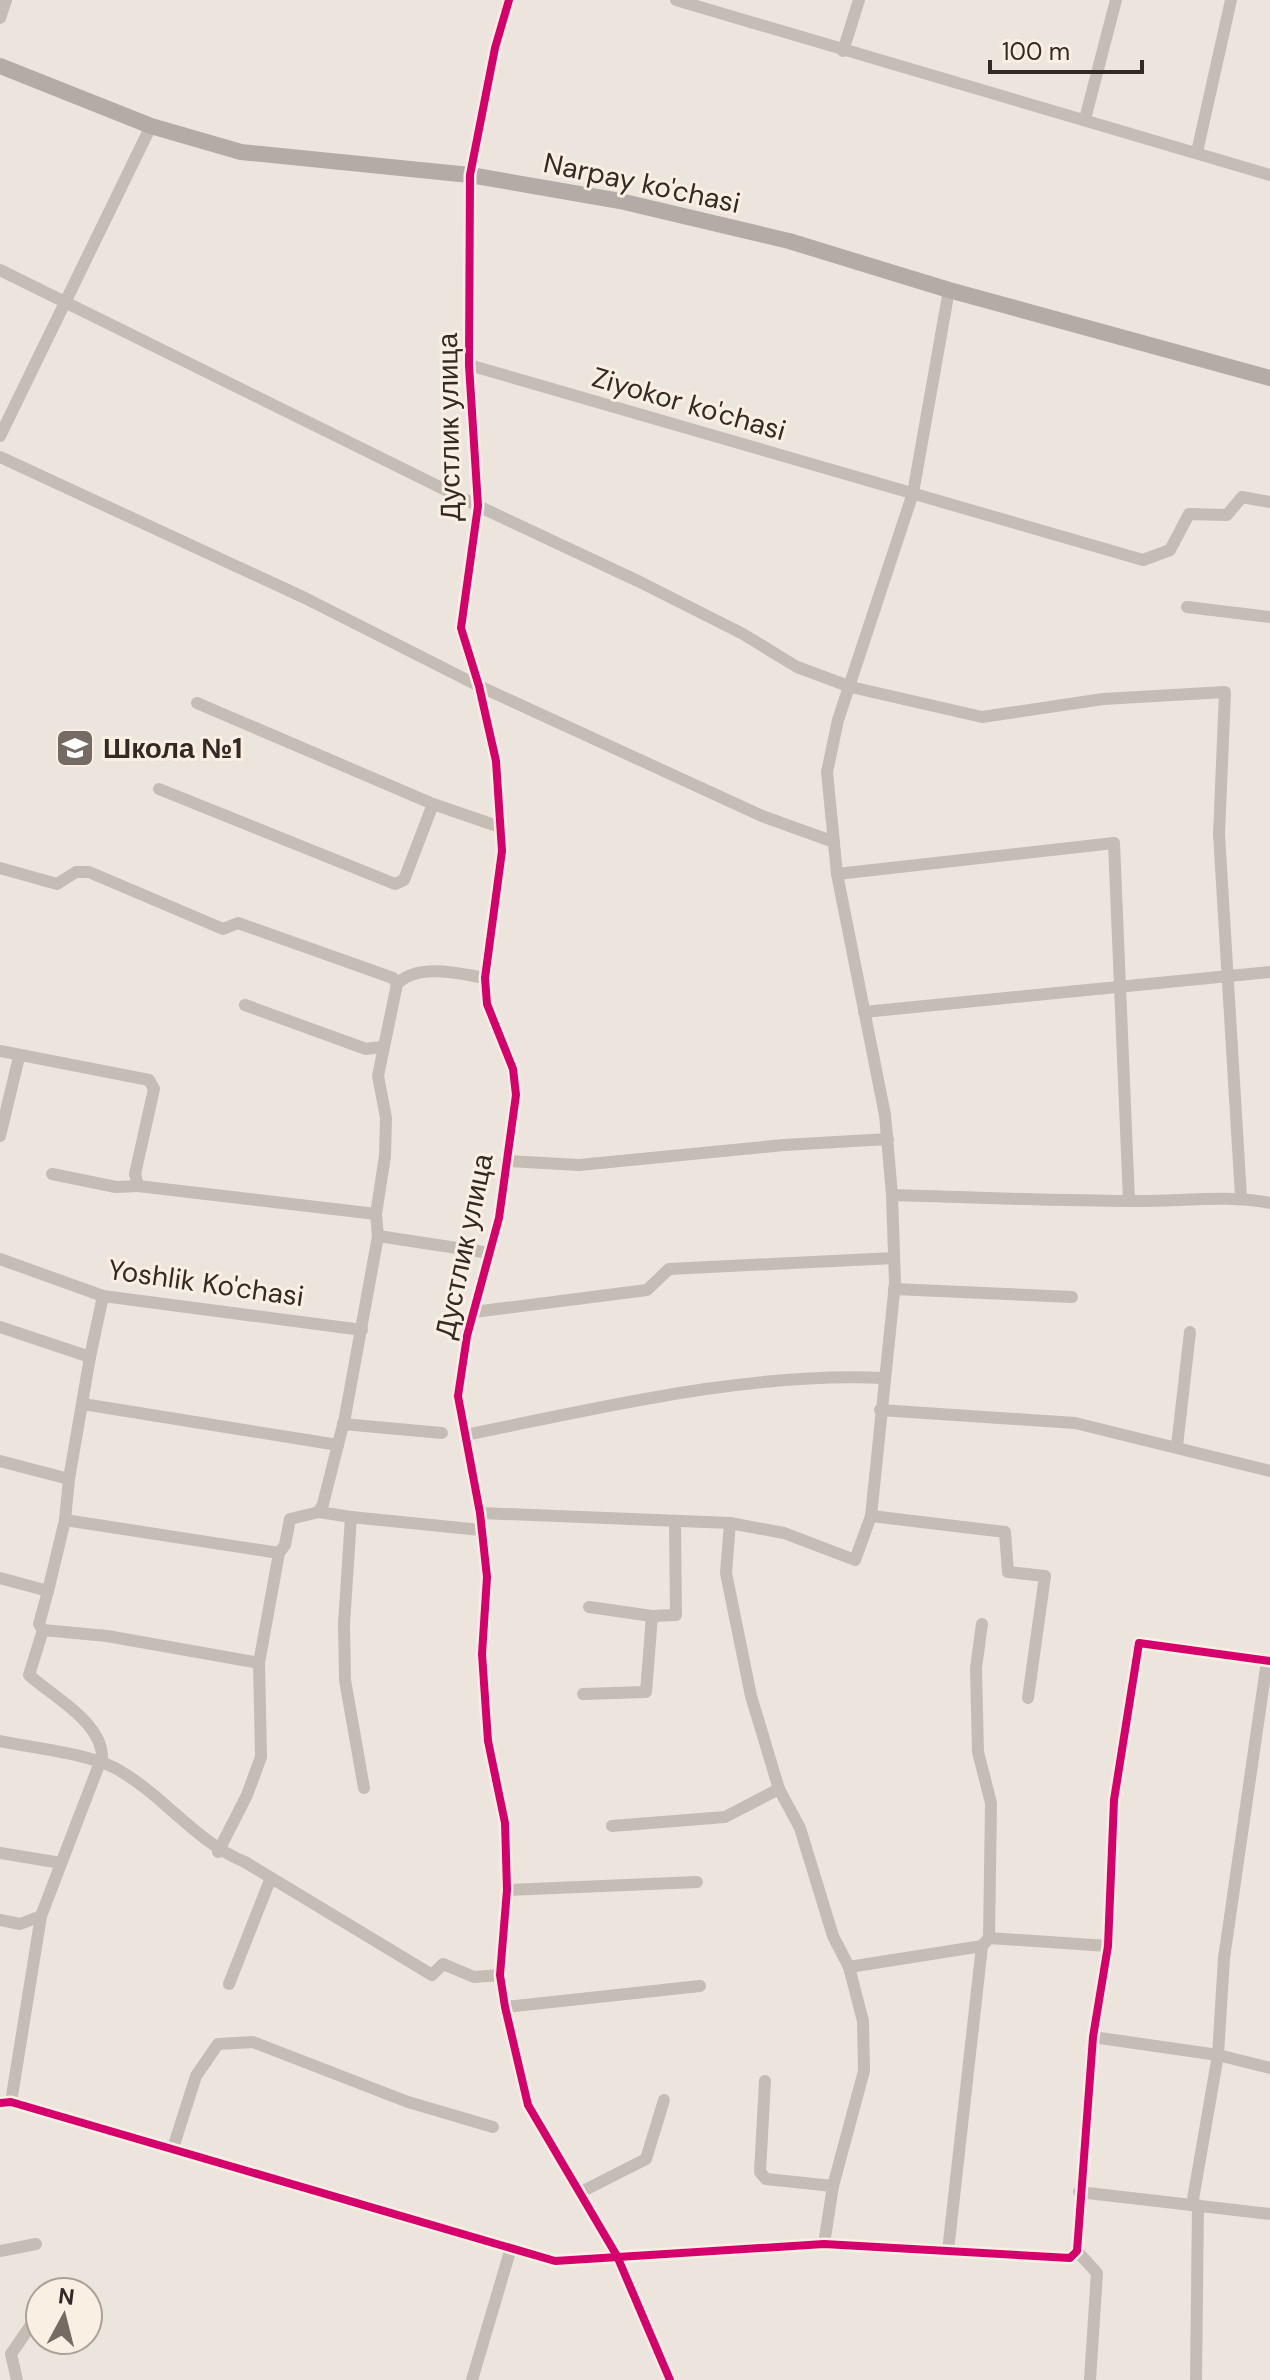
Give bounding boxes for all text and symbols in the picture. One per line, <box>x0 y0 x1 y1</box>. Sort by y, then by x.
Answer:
scale bar <box>990 24 1142 74</box>
text: 100 m <box>1002 36 1070 67</box>
street label: Narpay ko'chasi <box>540 144 744 222</box>
street label: Дустлик улица <box>429 332 469 521</box>
street label: Ziyokor ko'chasi <box>588 359 790 449</box>
school or university icon: Школа №1 <box>54 727 96 769</box>
place label: Школа №1 <box>103 730 243 767</box>
street label: Дустлик улица <box>426 1150 502 1342</box>
street label: Yoshlik Ko'chasi <box>106 1251 306 1315</box>
north arrow <box>24 2276 104 2356</box>
text: N <box>57 2281 76 2312</box>

